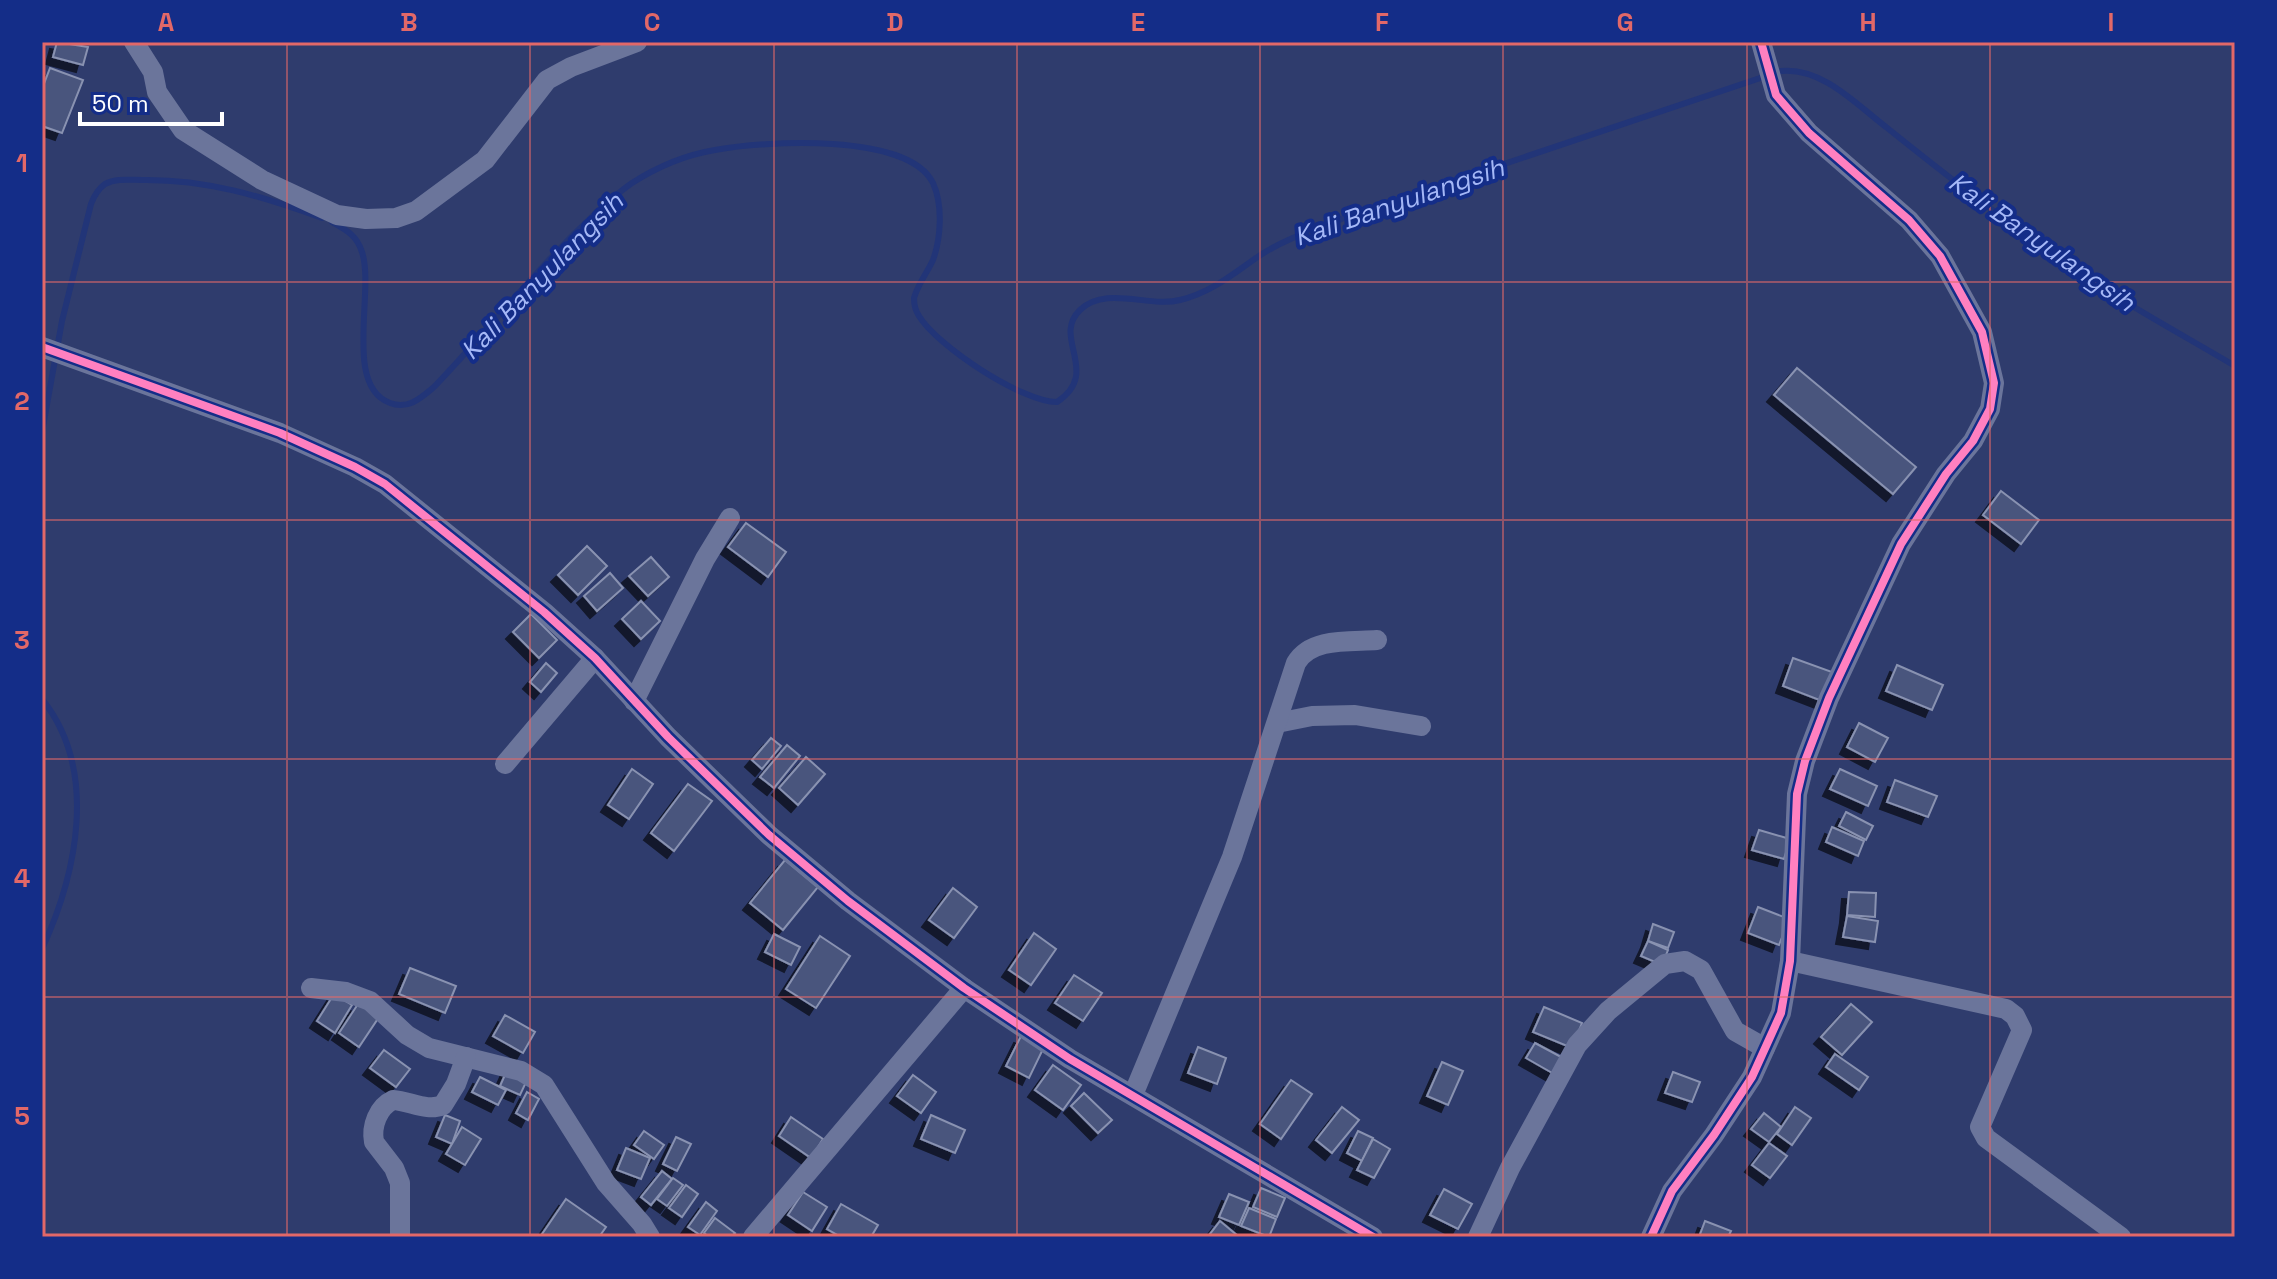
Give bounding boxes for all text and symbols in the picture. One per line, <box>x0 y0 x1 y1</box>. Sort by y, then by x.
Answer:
text: A <box>158 5 175 39</box>
text: B <box>400 5 418 39</box>
text: C <box>644 5 660 39</box>
text: D <box>886 5 904 39</box>
text: E <box>1131 5 1145 39</box>
text: F <box>1375 5 1389 39</box>
text: G <box>1616 5 1634 39</box>
text: H <box>1859 5 1877 39</box>
text: I <box>2108 5 2114 39</box>
scale bar <box>80 76 222 126</box>
text: 50 m <box>92 88 149 119</box>
text: 1 <box>16 146 28 180</box>
water label: Kali Banyulangsih <box>1290 150 1509 254</box>
water label: Kali Banyulangsih <box>1942 165 2143 320</box>
water label: Kali Banyulangsih <box>453 184 631 367</box>
text: 2 <box>14 384 30 418</box>
text: 3 <box>14 623 30 657</box>
text: 4 <box>14 861 30 895</box>
text: 5 <box>14 1099 30 1133</box>

